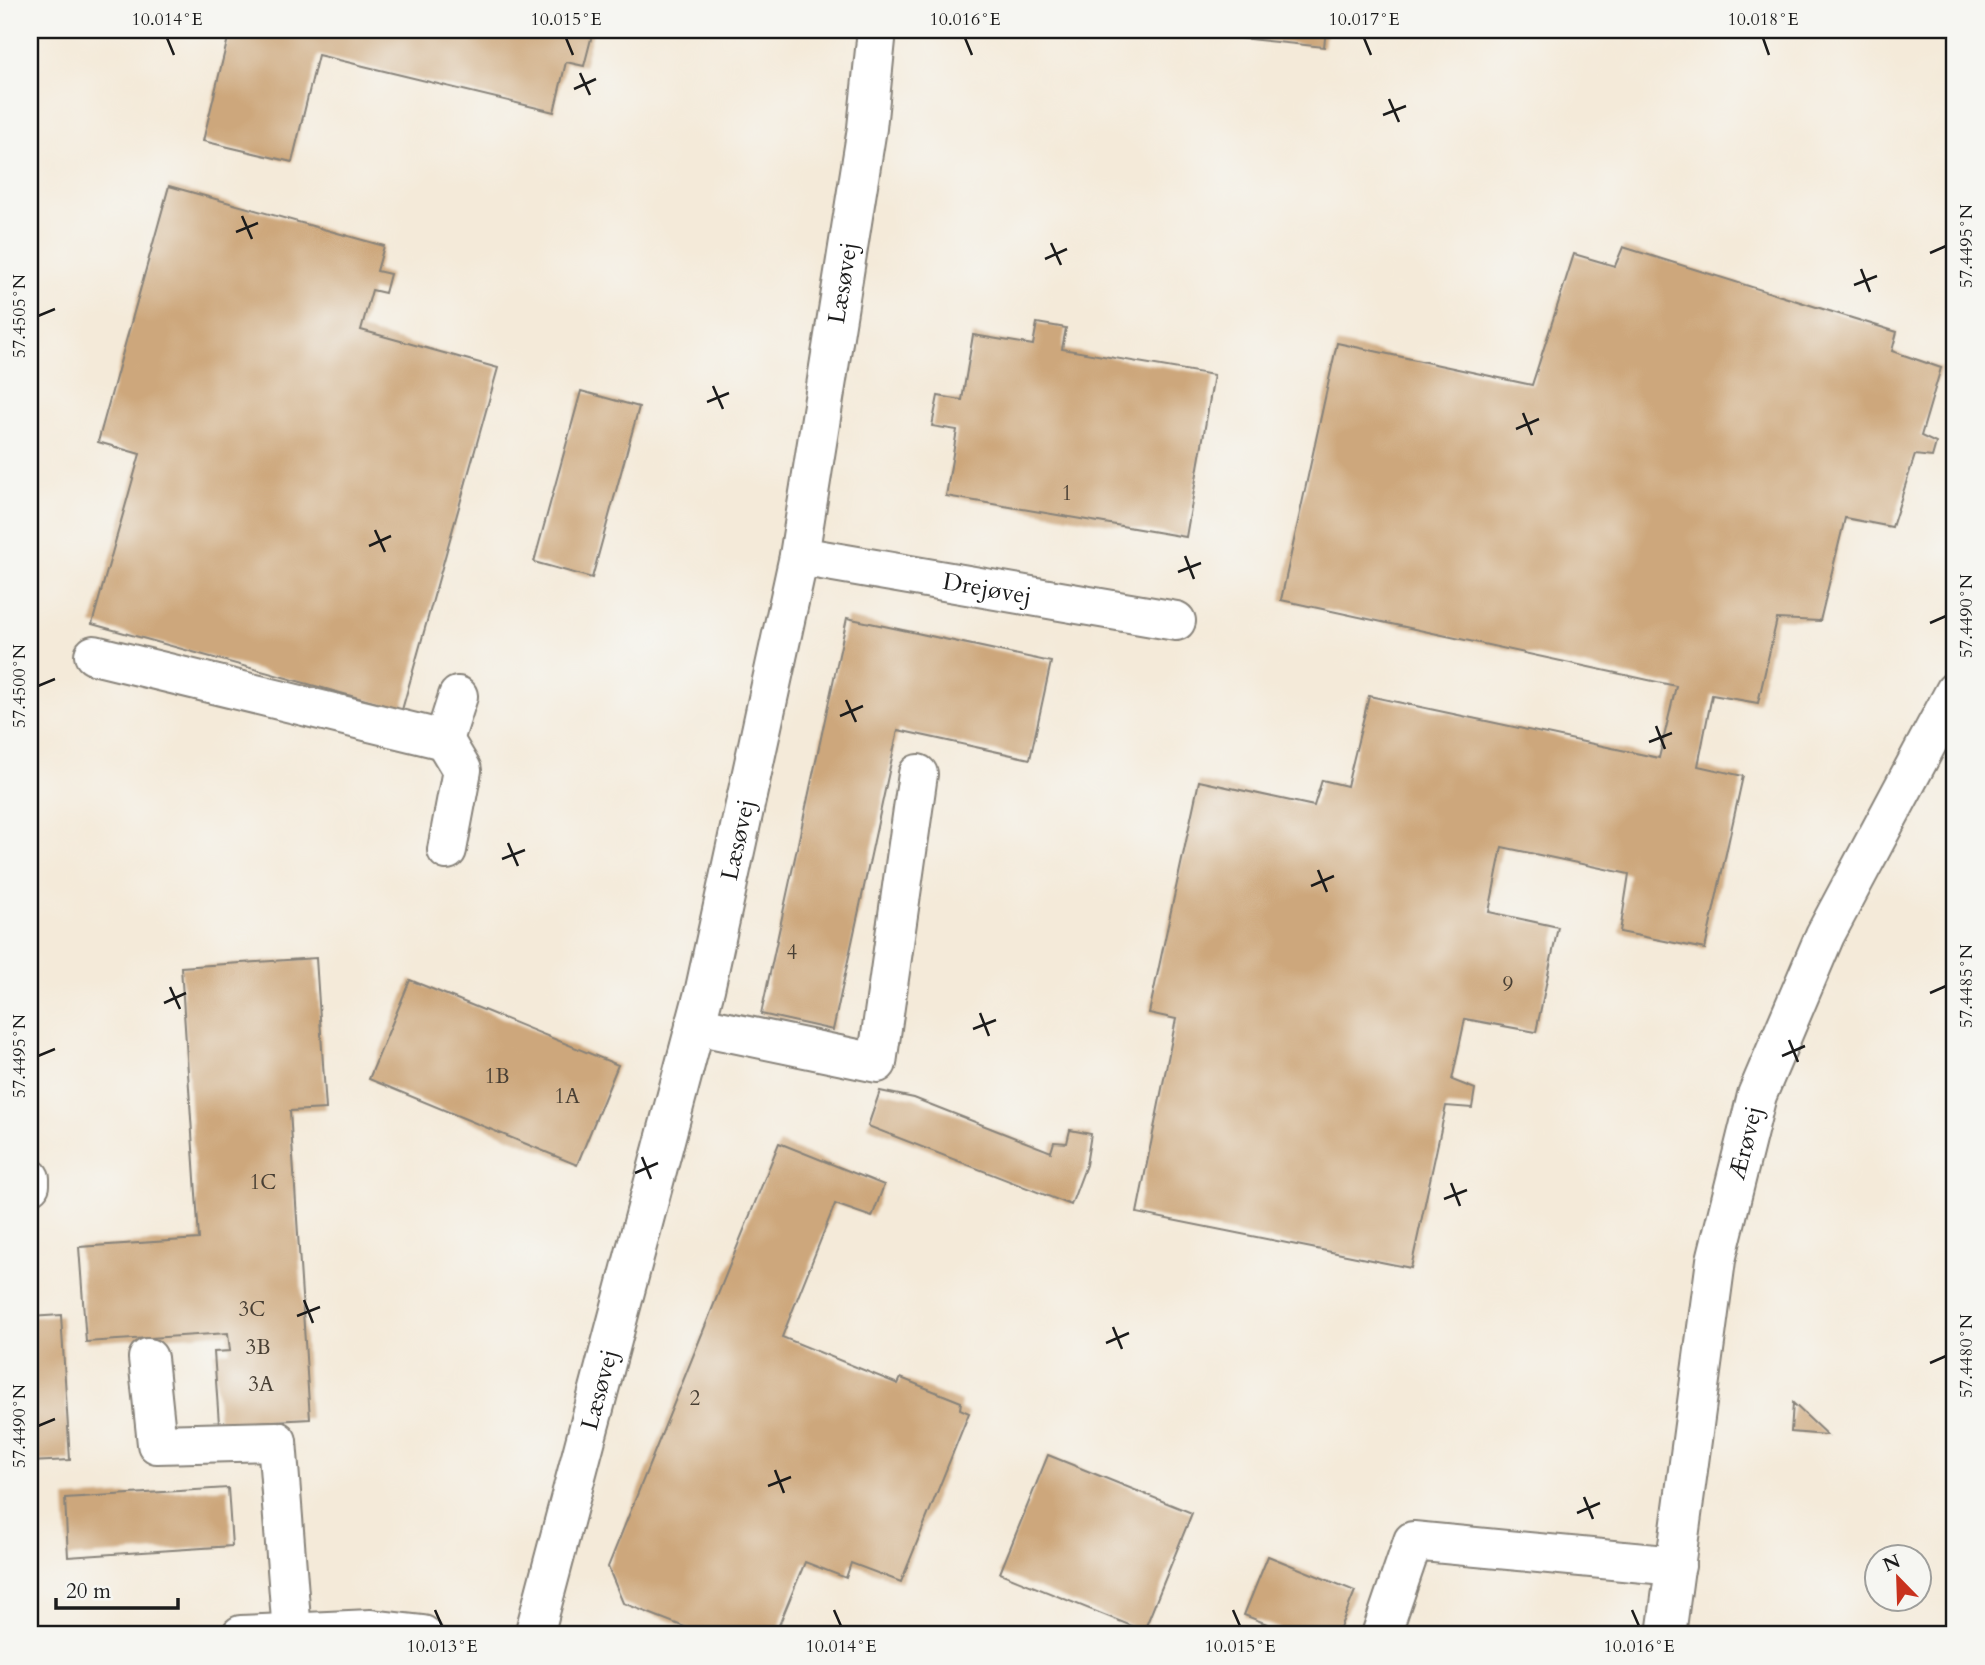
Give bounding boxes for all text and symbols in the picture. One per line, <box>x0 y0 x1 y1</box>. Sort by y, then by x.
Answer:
text: 10.014°E <box>132 7 203 32</box>
text: 10.015°E <box>531 7 602 32</box>
text: 10.016°E <box>930 7 1001 32</box>
text: 10.017°E <box>1329 7 1400 32</box>
text: 10.018°E <box>1728 7 1799 32</box>
text: 57.4495°N <box>1954 203 1979 288</box>
street label: Læsøvej <box>820 240 865 326</box>
text: 57.4505°N <box>7 273 32 358</box>
house number: 1 <box>1062 479 1072 508</box>
street label: Drejøvej <box>940 565 1034 612</box>
text: 57.4490°N <box>1954 573 1979 658</box>
text: 57.4500°N <box>7 643 32 728</box>
street label: Læsøvej <box>713 796 762 883</box>
house number: 4 <box>787 938 798 967</box>
text: 57.4485°N <box>1954 943 1979 1028</box>
house number: 9 <box>1503 970 1514 999</box>
text: 57.4495°N <box>7 1013 32 1098</box>
house number: 1B <box>484 1062 510 1091</box>
house number: 1A <box>554 1082 580 1111</box>
street label: Ærøvej <box>1720 1103 1770 1183</box>
house number: 1C <box>250 1168 276 1197</box>
house number: 3C <box>239 1295 265 1324</box>
text: 57.4480°N <box>1954 1313 1979 1398</box>
house number: 3B <box>245 1333 271 1362</box>
street label: Læsøvej <box>573 1346 625 1433</box>
house number: 3A <box>248 1370 274 1399</box>
text: 57.4490°N <box>7 1383 32 1468</box>
house number: 2 <box>690 1384 701 1413</box>
north arrow <box>1862 1542 1932 1612</box>
text: N <box>1879 1548 1905 1578</box>
scale bar <box>56 1567 178 1611</box>
text: 20 m <box>66 1577 111 1606</box>
text: 10.013°E <box>407 1634 478 1659</box>
text: 10.014°E <box>806 1634 877 1659</box>
text: 10.015°E <box>1205 1634 1276 1659</box>
text: 10.016°E <box>1604 1634 1675 1659</box>

